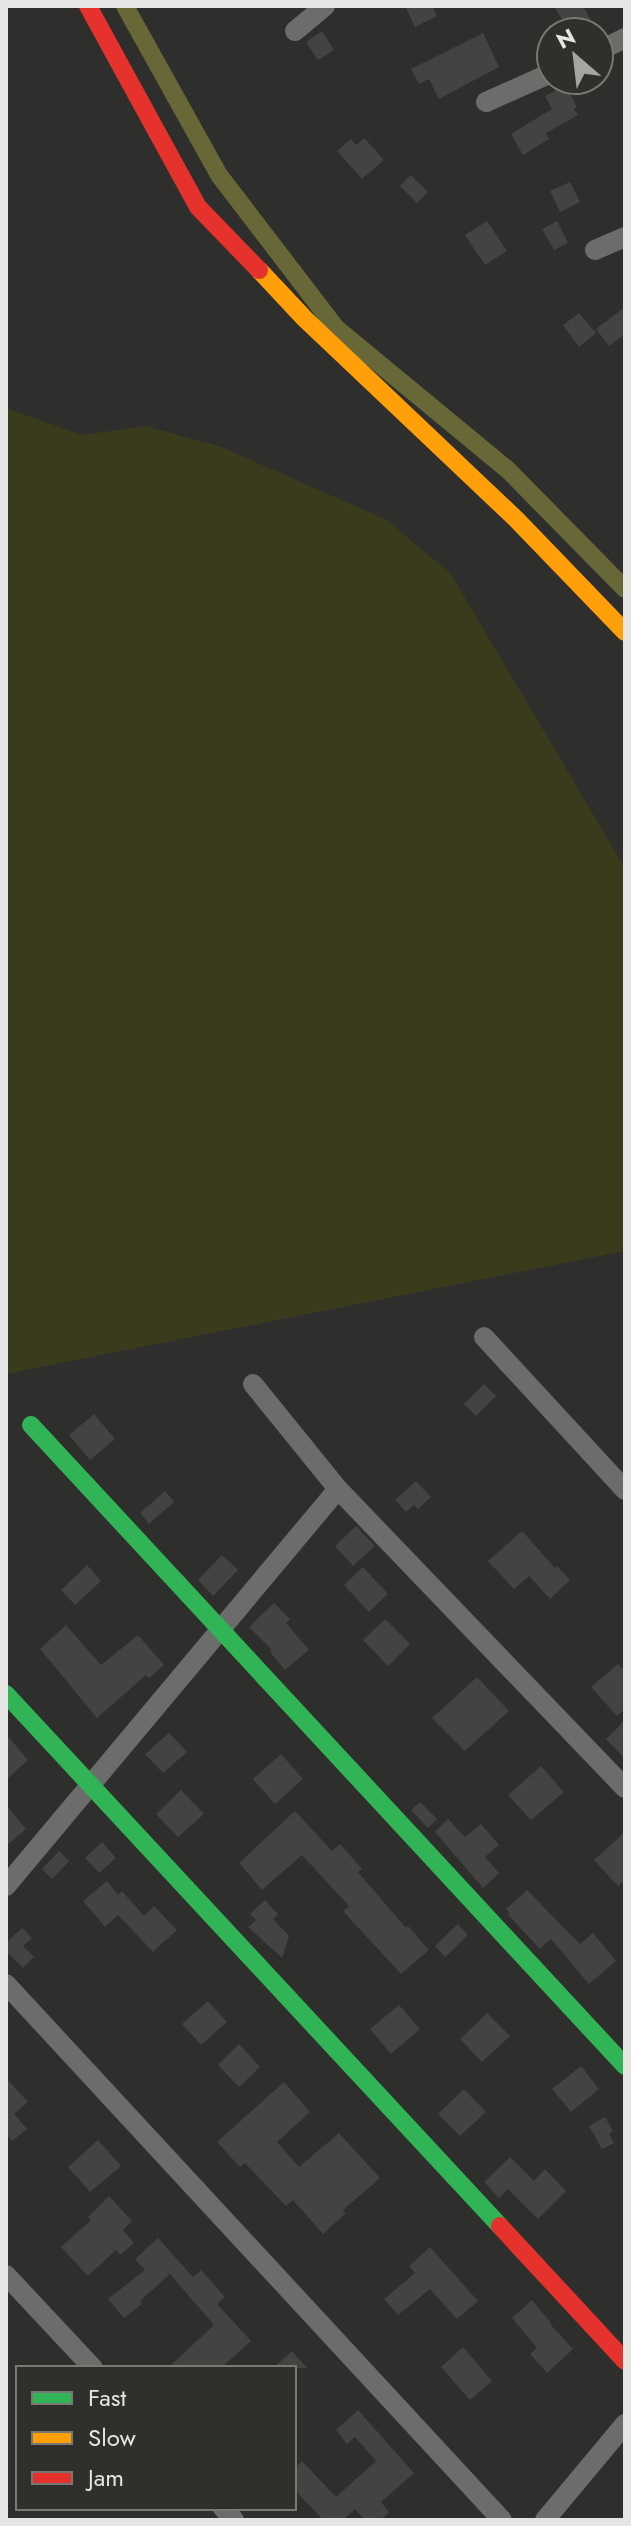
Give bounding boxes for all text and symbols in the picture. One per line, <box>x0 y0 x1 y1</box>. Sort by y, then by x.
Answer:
north arrow <box>535 16 615 96</box>
text: N <box>550 20 581 57</box>
legend <box>16 2366 296 2510</box>
text: Fast <box>88 2380 126 2415</box>
text: Slow <box>88 2420 136 2455</box>
text: Jam <box>85 2460 124 2495</box>

